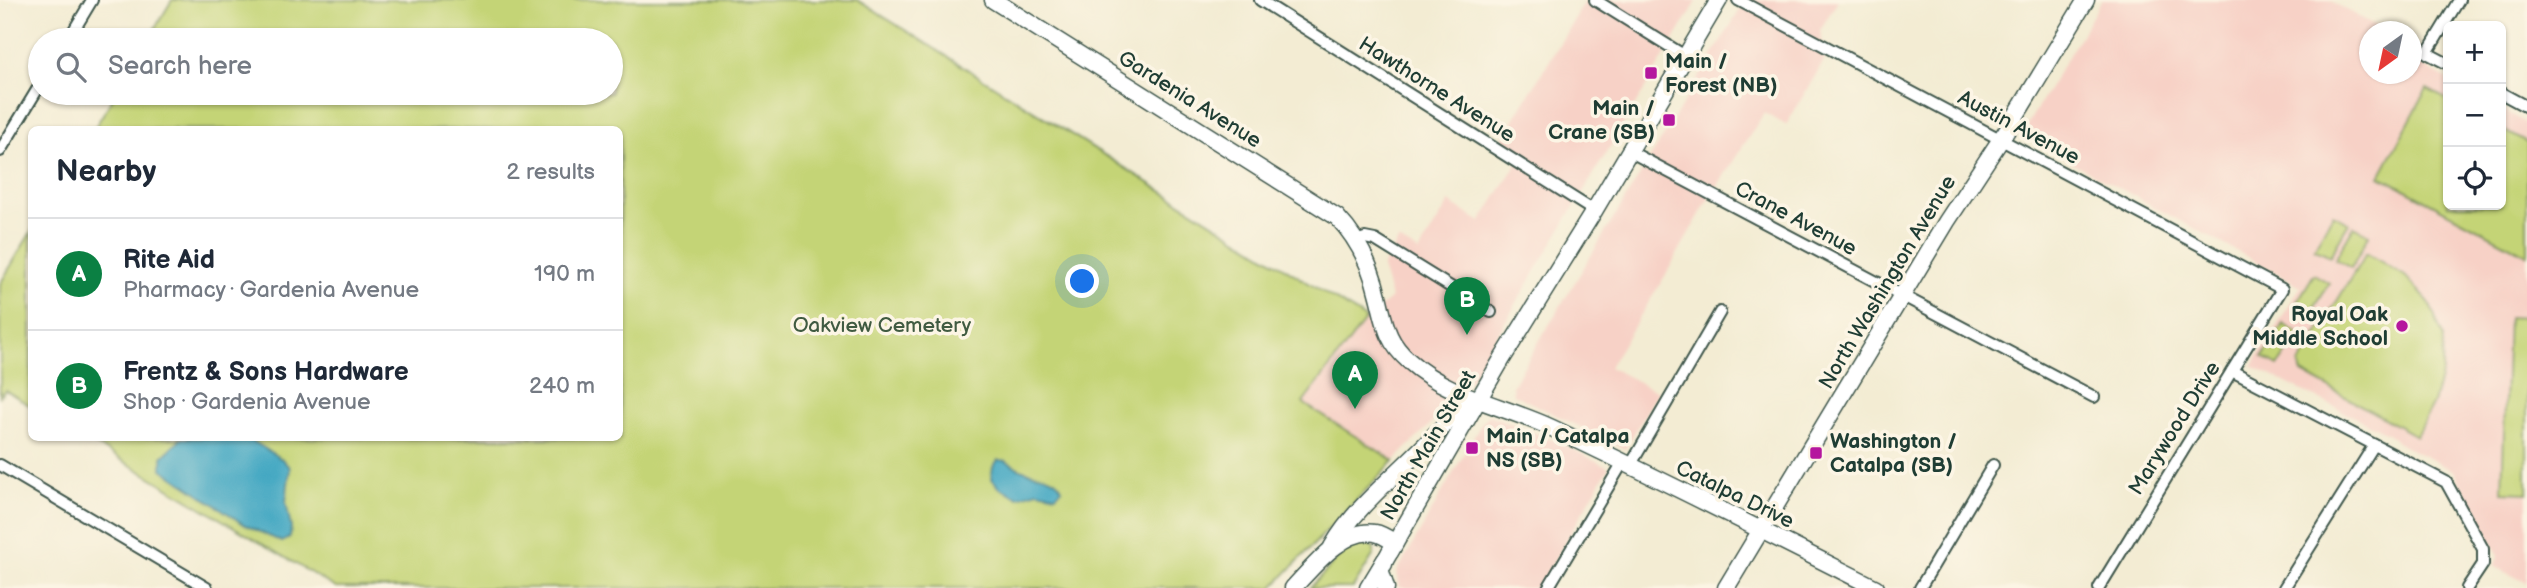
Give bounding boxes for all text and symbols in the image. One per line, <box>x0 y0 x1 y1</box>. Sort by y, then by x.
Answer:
north arrow <box>2359 21 2422 84</box>
map controls <box>2443 21 2506 210</box>
button: + <box>2443 21 2506 84</box>
search box <box>28 28 623 105</box>
street label: Hawthorne Avenue <box>1354 31 1519 148</box>
street label: Gardenia Avenue <box>1114 45 1266 153</box>
icon: search <box>52 48 90 86</box>
place label: Main / Forest (NB) <box>1665 49 1777 98</box>
text: Search here <box>108 51 252 82</box>
marker: Main / Forest (NB) <box>1643 65 1659 81</box>
button: − <box>2443 84 2506 147</box>
street label: Austin Avenue <box>1954 85 2084 170</box>
place label: Main / Crane (SB) <box>1548 96 1655 145</box>
marker: Main / Crane (SB) <box>1661 112 1677 128</box>
button: locate <box>2443 147 2506 210</box>
text: Nearby <box>56 154 156 190</box>
text: 2 results <box>506 158 595 186</box>
street label: North Washington Avenue <box>1814 171 1961 394</box>
street label: Crane Avenue <box>1731 176 1861 261</box>
text: Rite Aid <box>123 245 215 276</box>
text: A <box>72 260 86 288</box>
text: 190 m <box>534 260 595 288</box>
your location <box>1065 264 1099 298</box>
text: Pharmacy · Gardenia Avenue <box>123 276 419 304</box>
pin: B <box>1444 277 1490 335</box>
place label: Royal Oak Middle School <box>2252 302 2388 351</box>
park label: Oakview Cemetery <box>793 313 972 338</box>
marker: Royal Oak Middle School <box>2394 318 2410 334</box>
pin: A <box>1332 351 1378 409</box>
text: Frentz & Sons Hardware <box>123 357 409 388</box>
street label: Marywood Drive <box>2123 357 2226 500</box>
street label: North Main Street <box>1375 365 1482 525</box>
text: B <box>71 372 87 400</box>
text: 240 m <box>529 372 595 400</box>
text: Shop · Gardenia Avenue <box>123 388 371 416</box>
place label: Main / Catalpa NS (SB) <box>1486 424 1630 473</box>
place label: Washington / Catalpa (SB) <box>1830 429 1957 478</box>
marker: Main / Catalpa NS (SB) <box>1464 440 1480 456</box>
marker: Washington / Catalpa (SB) <box>1808 445 1824 461</box>
street label: Catalpa Drive <box>1672 455 1798 534</box>

